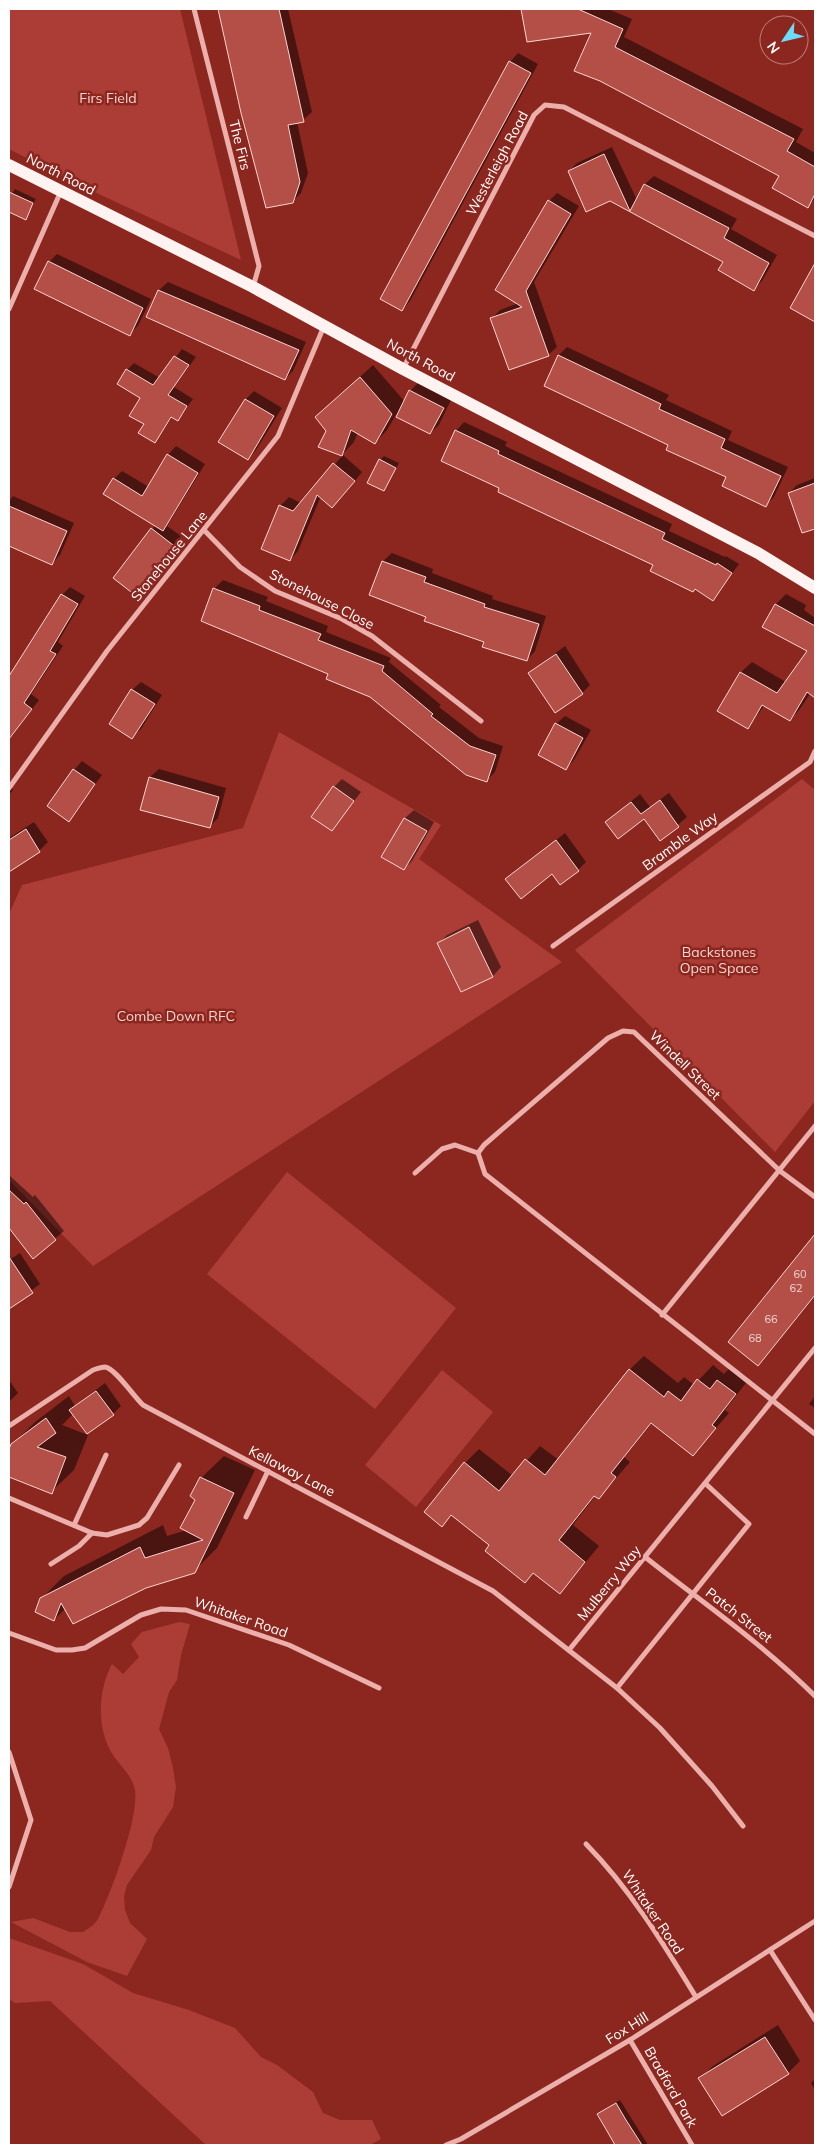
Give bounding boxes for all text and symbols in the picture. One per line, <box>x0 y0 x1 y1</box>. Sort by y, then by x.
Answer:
north arrow <box>759 15 809 65</box>
text: N <box>763 38 784 57</box>
park label: Firs Field <box>79 89 137 107</box>
street label: Westerleigh Road <box>462 108 532 218</box>
street label: The Firs <box>225 118 255 172</box>
street label: North Road <box>24 149 98 199</box>
street label: North Road <box>384 334 458 386</box>
street label: Stonehouse Lane <box>127 507 211 605</box>
street label: Stonehouse Close <box>267 565 377 633</box>
street label: Bramble Way <box>639 807 722 874</box>
park label: Backstones Open Space <box>680 943 758 977</box>
park label: Combe Down RFC <box>117 1007 235 1025</box>
street label: Windell Street <box>646 1027 724 1104</box>
house number: 60 <box>793 1267 807 1281</box>
house number: 62 <box>789 1281 803 1295</box>
house number: 66 <box>764 1312 778 1326</box>
house number: 68 <box>748 1331 762 1345</box>
street label: Kellaway Lane <box>246 1442 338 1500</box>
street label: Mulberry Way <box>573 1541 645 1624</box>
street label: Patch Street <box>702 1583 776 1647</box>
street label: Whitaker Road <box>192 1593 290 1641</box>
street label: Whitaker Road <box>618 1866 688 1958</box>
street label: Fox Hill <box>602 2008 652 2048</box>
street label: Bradford Park <box>641 2043 702 2131</box>

